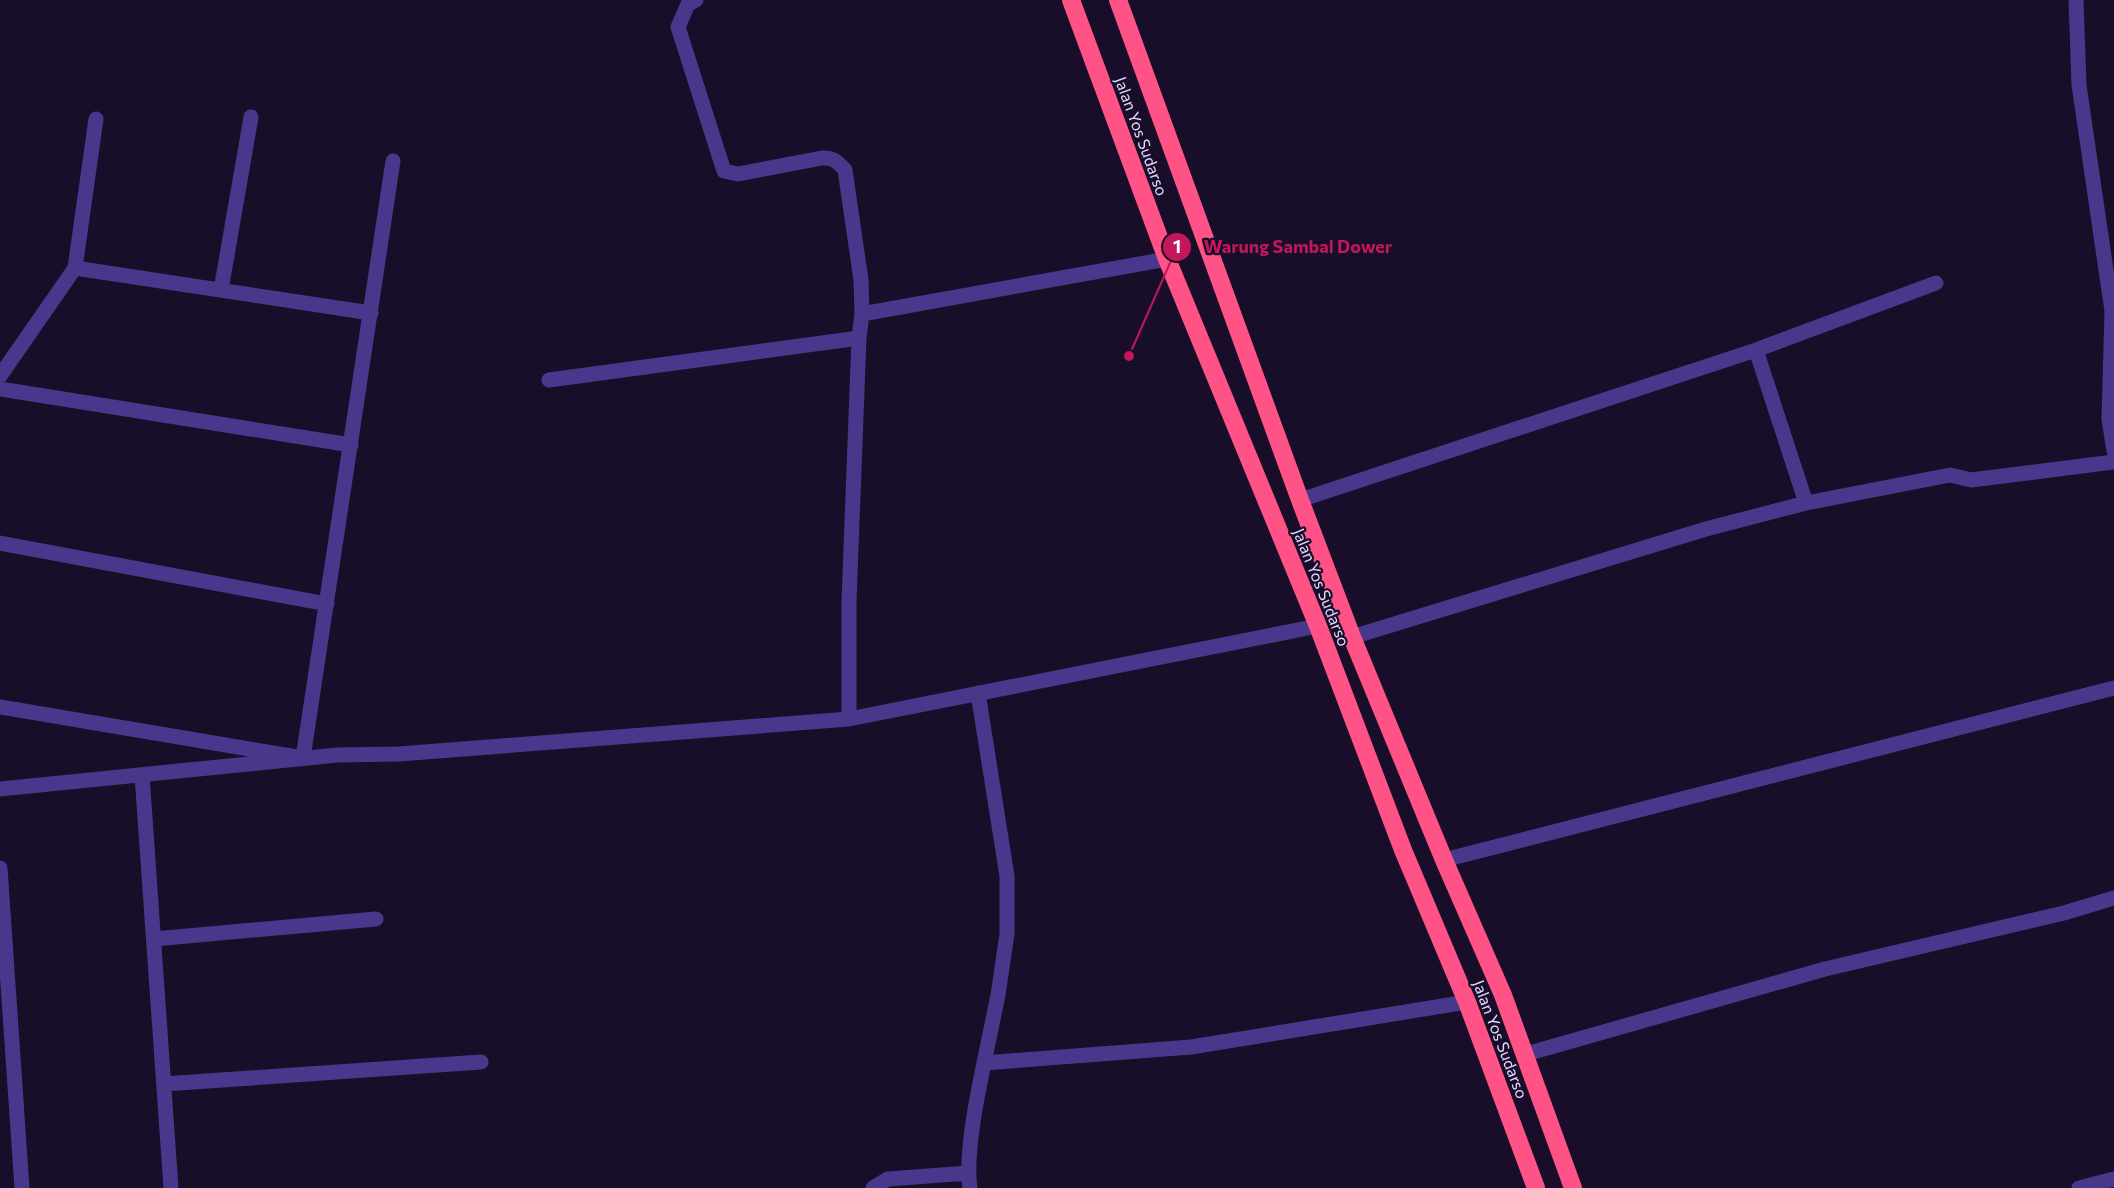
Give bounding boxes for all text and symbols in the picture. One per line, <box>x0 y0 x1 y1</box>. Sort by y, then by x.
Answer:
street label: Jalan Yos Sudarso <box>1112 74 1172 198</box>
callout: Warung Sambal Dower <box>1162 229 1404 265</box>
text: 1 <box>1173 235 1181 257</box>
text: Warung Sambal Dower <box>1204 235 1393 257</box>
street label: Jalan Yos Sudarso <box>1290 525 1354 649</box>
street label: Jalan Yos Sudarso <box>1470 977 1532 1101</box>

